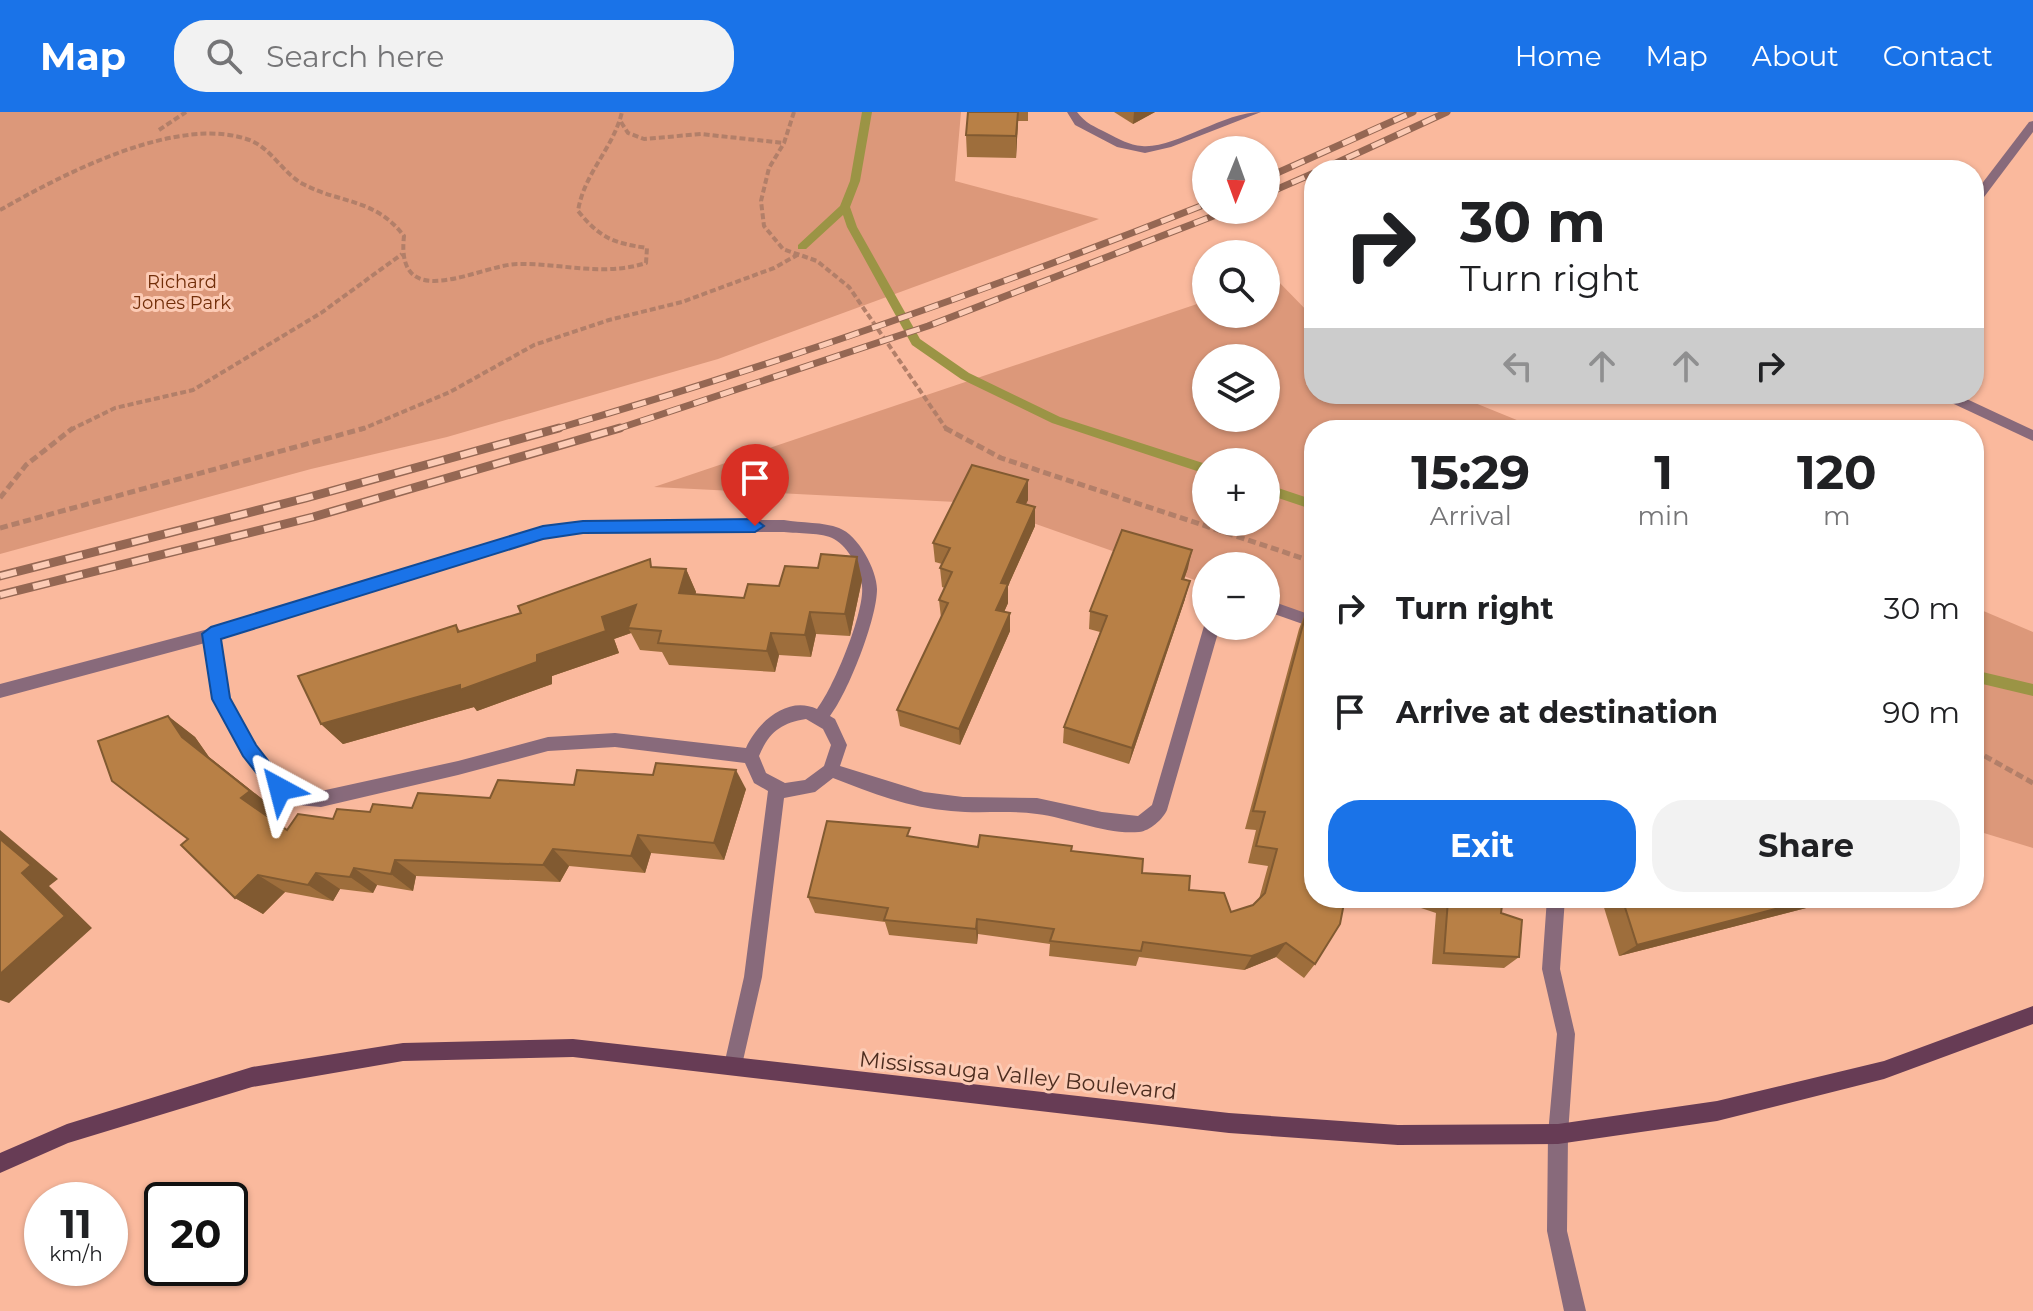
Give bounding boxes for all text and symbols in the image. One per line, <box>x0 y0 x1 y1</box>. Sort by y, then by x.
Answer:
search box <box>174 20 734 92</box>
text: Map <box>40 33 126 80</box>
icon: search <box>202 34 246 78</box>
text: Search here <box>266 38 444 75</box>
text: Home <box>1515 39 1602 73</box>
text: Map <box>1646 39 1708 73</box>
text: About <box>1752 39 1839 73</box>
text: Contact <box>1883 39 1993 73</box>
north arrow <box>1192 136 1280 224</box>
map controls <box>1192 136 1280 640</box>
text: 30 m <box>1460 188 1606 256</box>
icon: right <box>1328 192 1432 296</box>
button: search <box>1192 240 1280 328</box>
text: Turn right <box>1460 256 1640 300</box>
park label: Richard Jones Park <box>132 271 231 314</box>
button: layers <box>1192 344 1280 432</box>
icon: left <box>1496 344 1540 388</box>
icon: ahead <box>1580 344 1624 388</box>
icon: ahead <box>1664 344 1708 388</box>
icon: right <box>1748 344 1792 388</box>
text: 15:29 <box>1411 443 1530 501</box>
text: 1 <box>1654 443 1673 501</box>
text: 120 <box>1797 443 1877 501</box>
pin <box>721 444 789 526</box>
button: + <box>1192 448 1280 536</box>
icon: arrive <box>733 456 777 500</box>
text: Arrival <box>1430 500 1512 532</box>
text: min <box>1637 500 1690 532</box>
text: m <box>1823 500 1851 532</box>
button: − <box>1192 552 1280 640</box>
icon: right <box>1328 586 1372 630</box>
text: Turn right <box>1396 590 1553 627</box>
text: 30 m <box>1884 590 1960 627</box>
icon: arrive <box>1328 690 1372 734</box>
text: Arrive at destination <box>1396 694 1718 731</box>
text: 90 m <box>1882 694 1960 731</box>
position arrow <box>238 747 322 831</box>
button: Exit <box>1328 800 1636 892</box>
button: Share <box>1652 800 1960 892</box>
street label: Mississauga Valley Boulevard <box>858 1045 1178 1106</box>
speed limit sign: 20 <box>144 1182 248 1286</box>
text: 11 <box>60 1199 92 1248</box>
text: km/h <box>49 1242 103 1266</box>

